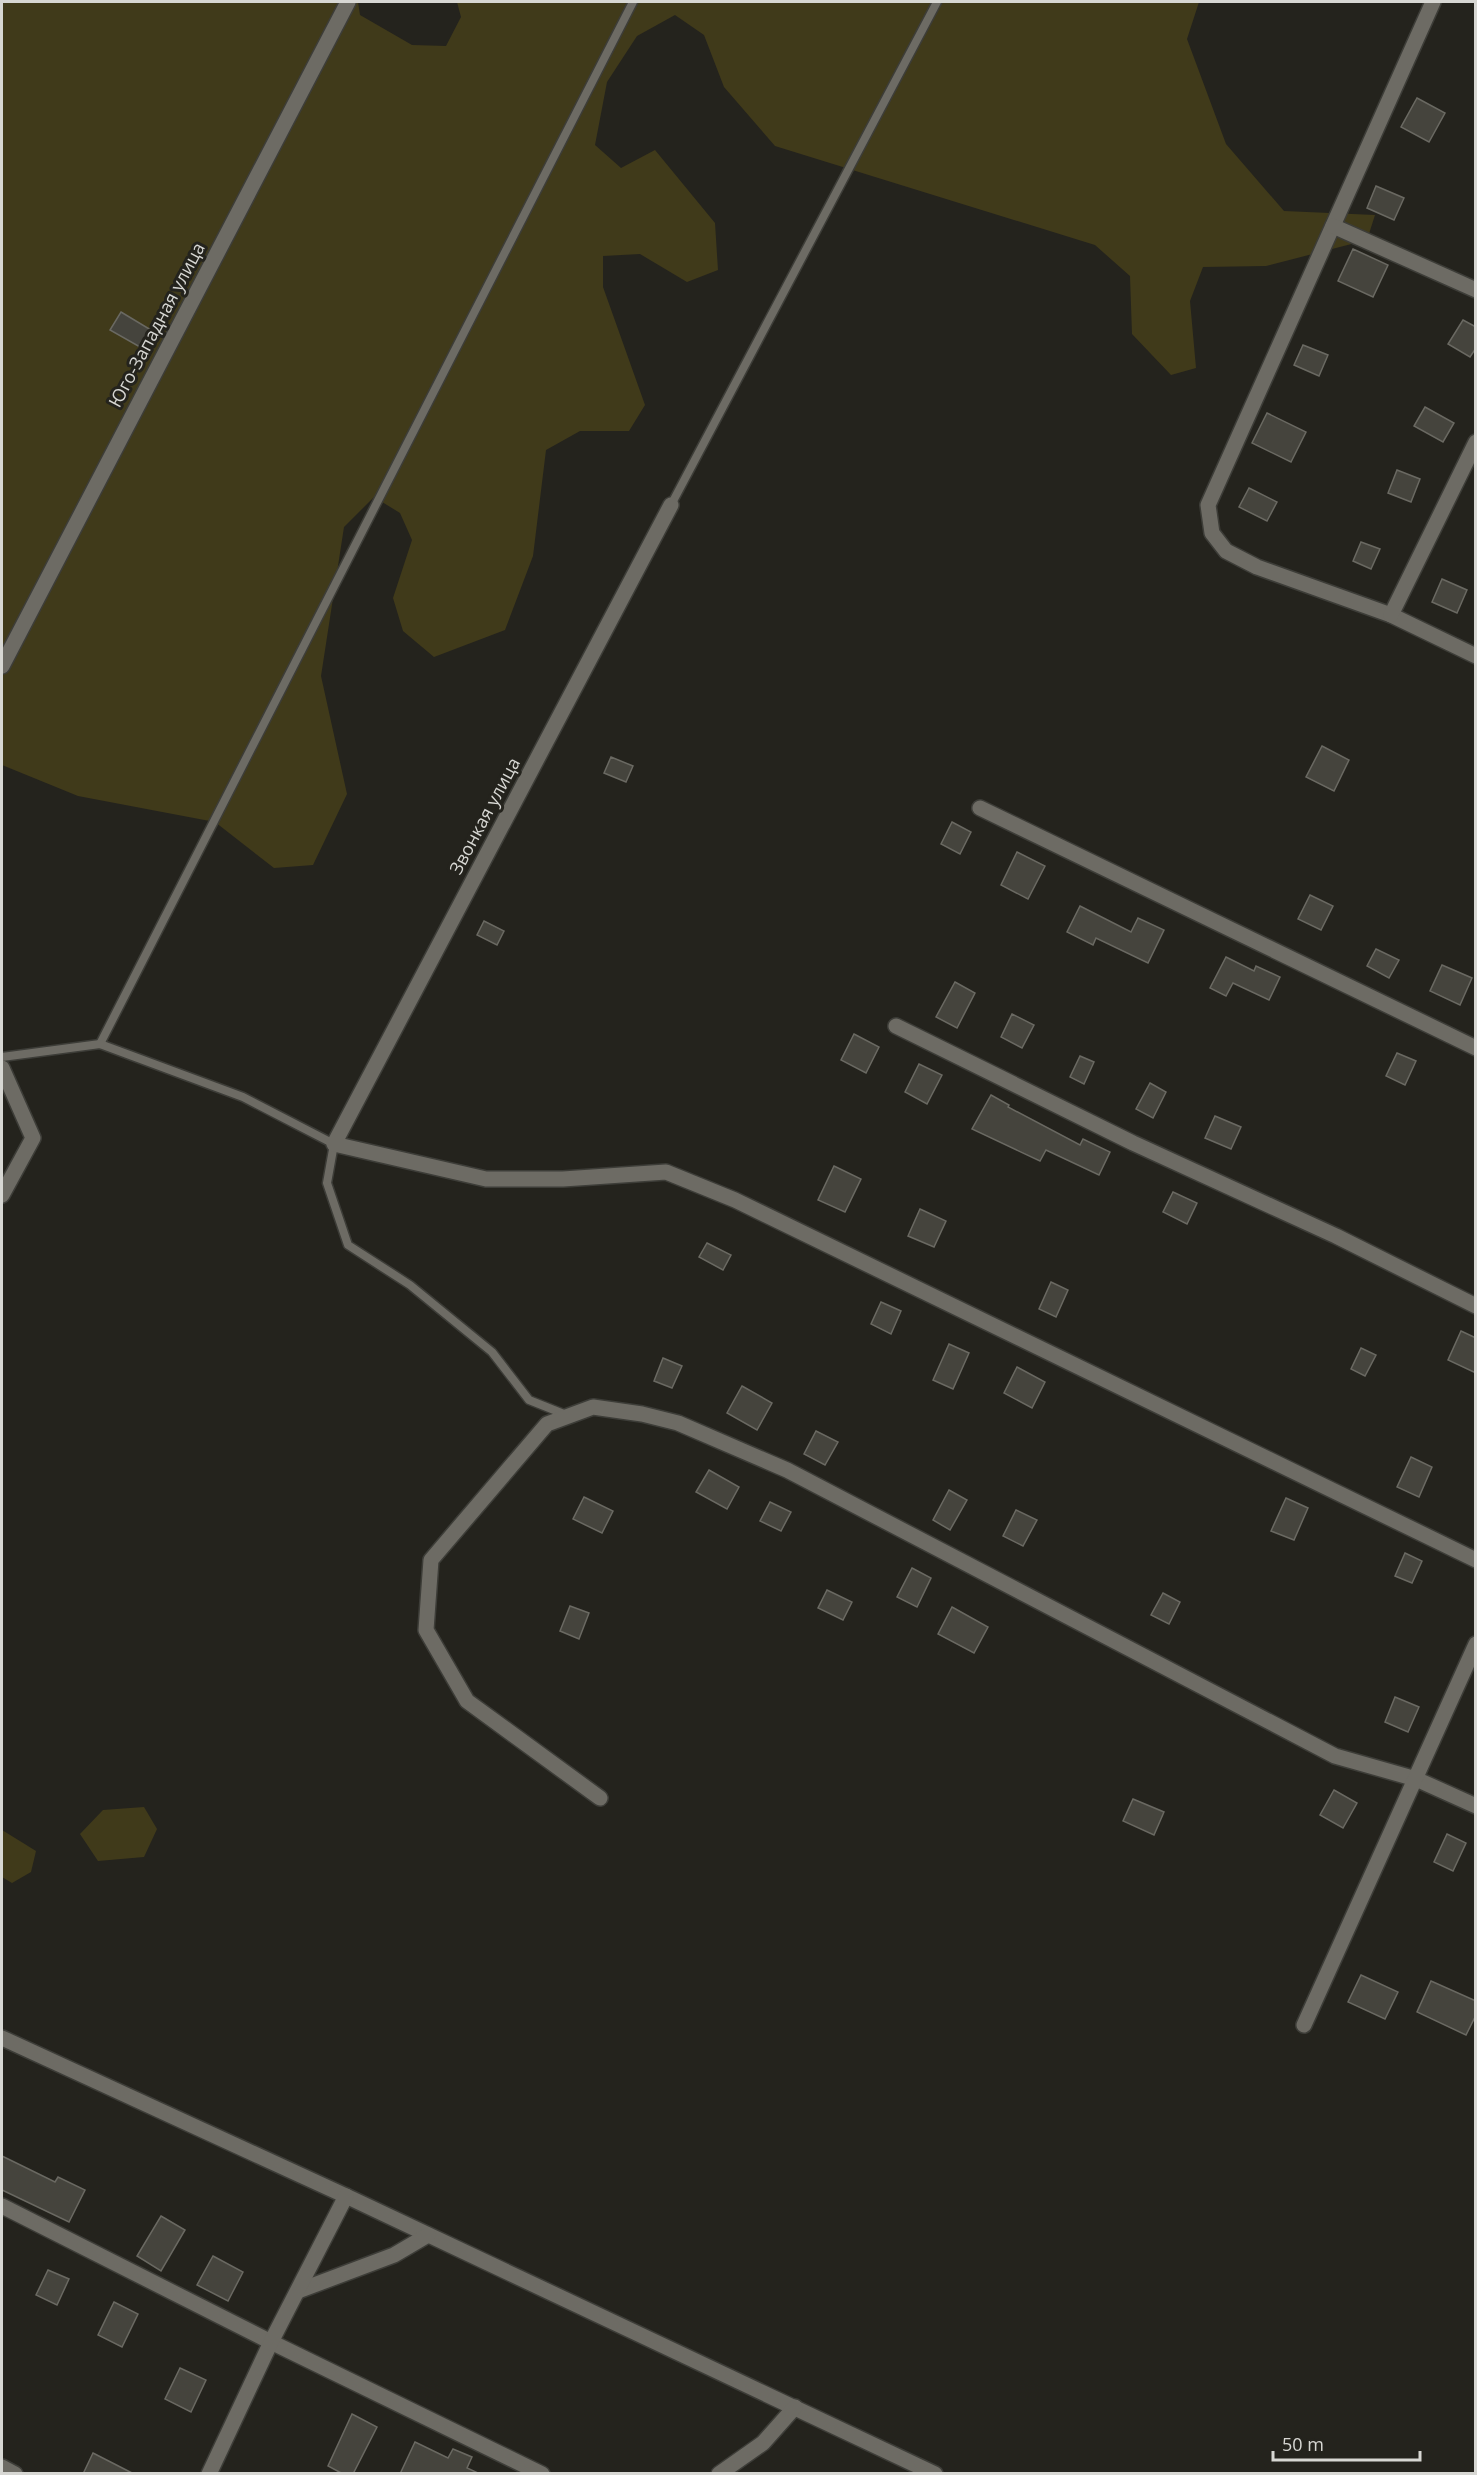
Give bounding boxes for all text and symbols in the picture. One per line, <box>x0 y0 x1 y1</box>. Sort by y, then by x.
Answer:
street label: Юго-Западная улица <box>102 238 210 411</box>
street label: Звонкая улица <box>443 753 525 878</box>
scale bar <box>1273 2424 1420 2462</box>
text: 50 m <box>1282 2432 1324 2456</box>

